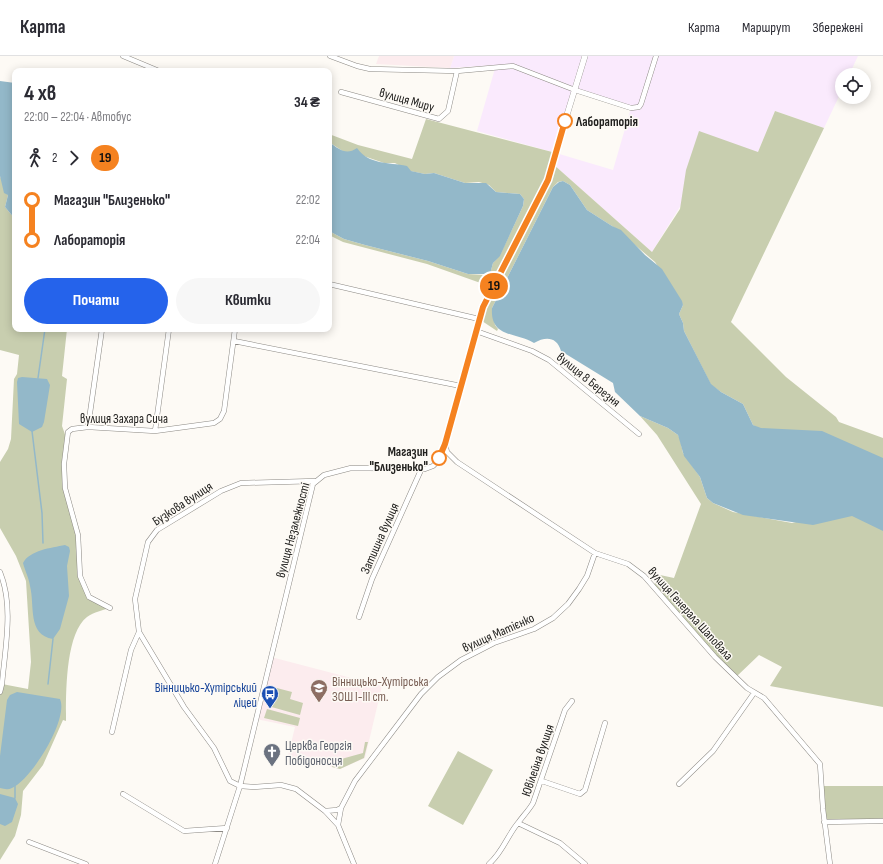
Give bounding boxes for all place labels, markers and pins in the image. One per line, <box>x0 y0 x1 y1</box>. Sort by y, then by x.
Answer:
marker: Лабораторія <box>557 113 573 129</box>
place label: Лабораторія <box>575 114 638 130</box>
place label: Магазин "Близенько" <box>370 444 428 475</box>
marker: Магазин "Близенько" <box>431 450 447 466</box>
place label: Вінницько-Хутірська ЗОШ І-ІІІ ст. <box>332 674 428 705</box>
school or university icon: Вінницько-Хутірська ЗОШ І-ІІІ ст. <box>309 678 329 703</box>
place label: Вінницько-Хутірський ліцей <box>155 680 257 711</box>
bus stop icon: Вінницько-Хутірський ліцей <box>260 684 280 709</box>
place label: Церква Георгія Побідоносця <box>285 738 352 769</box>
church icon: Церква Георгія Побідоносця <box>262 742 282 767</box>

